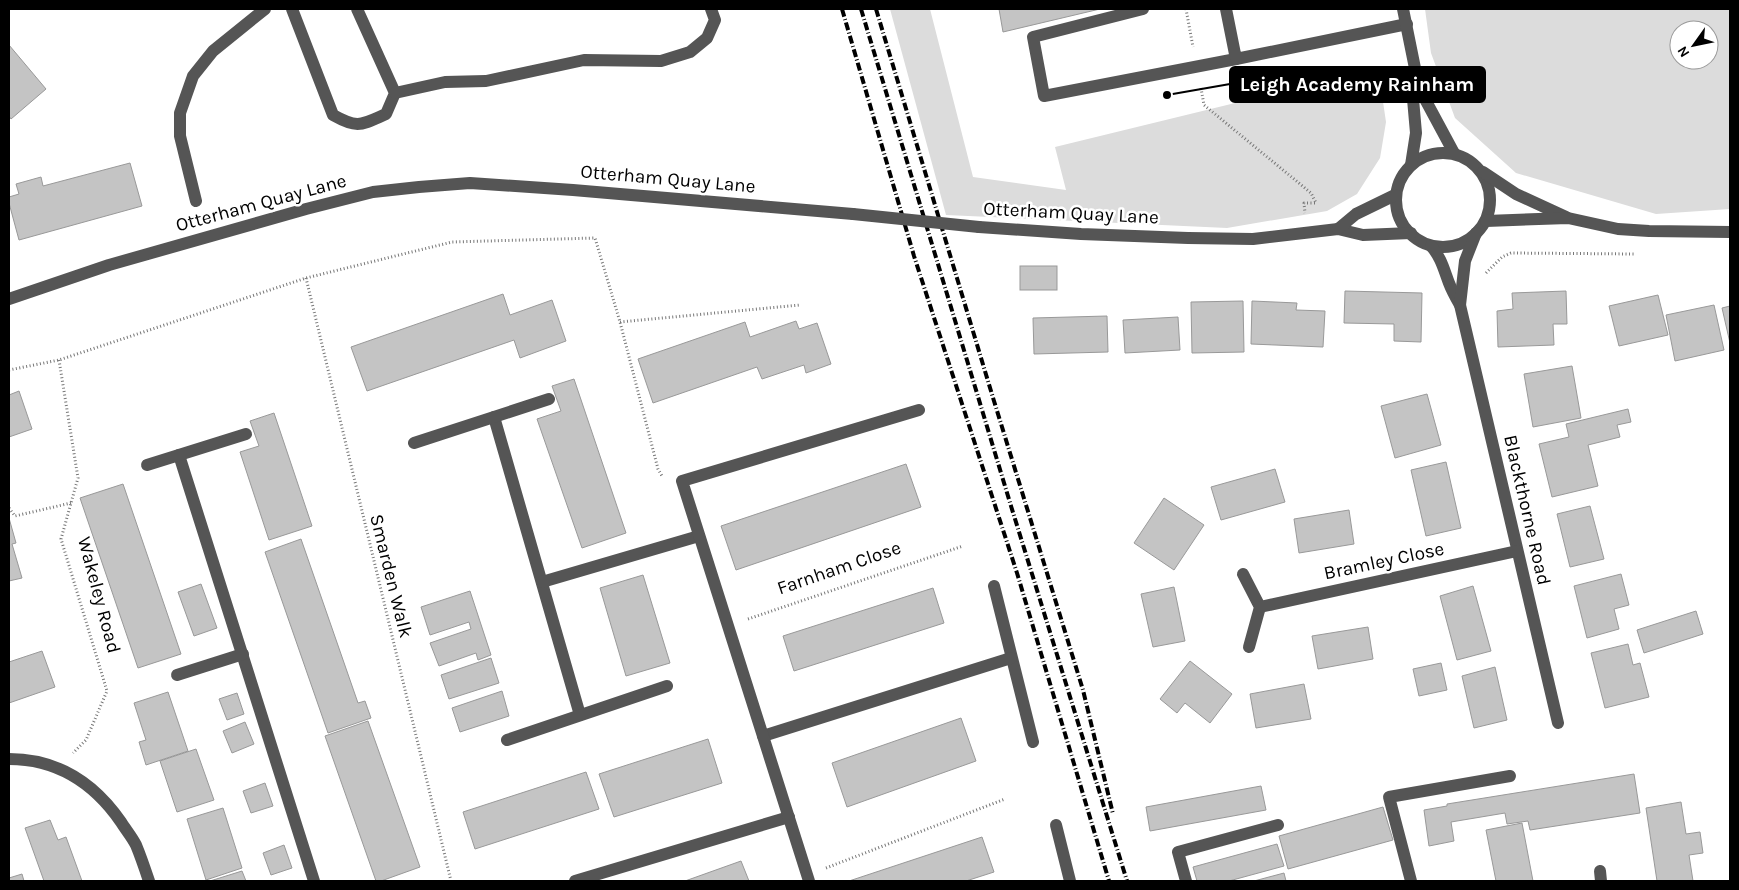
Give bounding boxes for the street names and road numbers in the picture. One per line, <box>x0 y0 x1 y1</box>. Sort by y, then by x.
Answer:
street label: Otterham Quay Lane <box>580 160 756 198</box>
street label: Otterham Quay Lane <box>173 170 349 236</box>
street label: Otterham Quay Lane <box>983 197 1159 229</box>
street label: Blackthorne Road <box>1499 433 1555 587</box>
street label: Smarden Walk <box>365 512 417 640</box>
street label: Wakeley Road <box>73 534 125 656</box>
street label: Farnham Close <box>774 537 904 599</box>
street label: Bramley Close <box>1322 538 1446 584</box>

